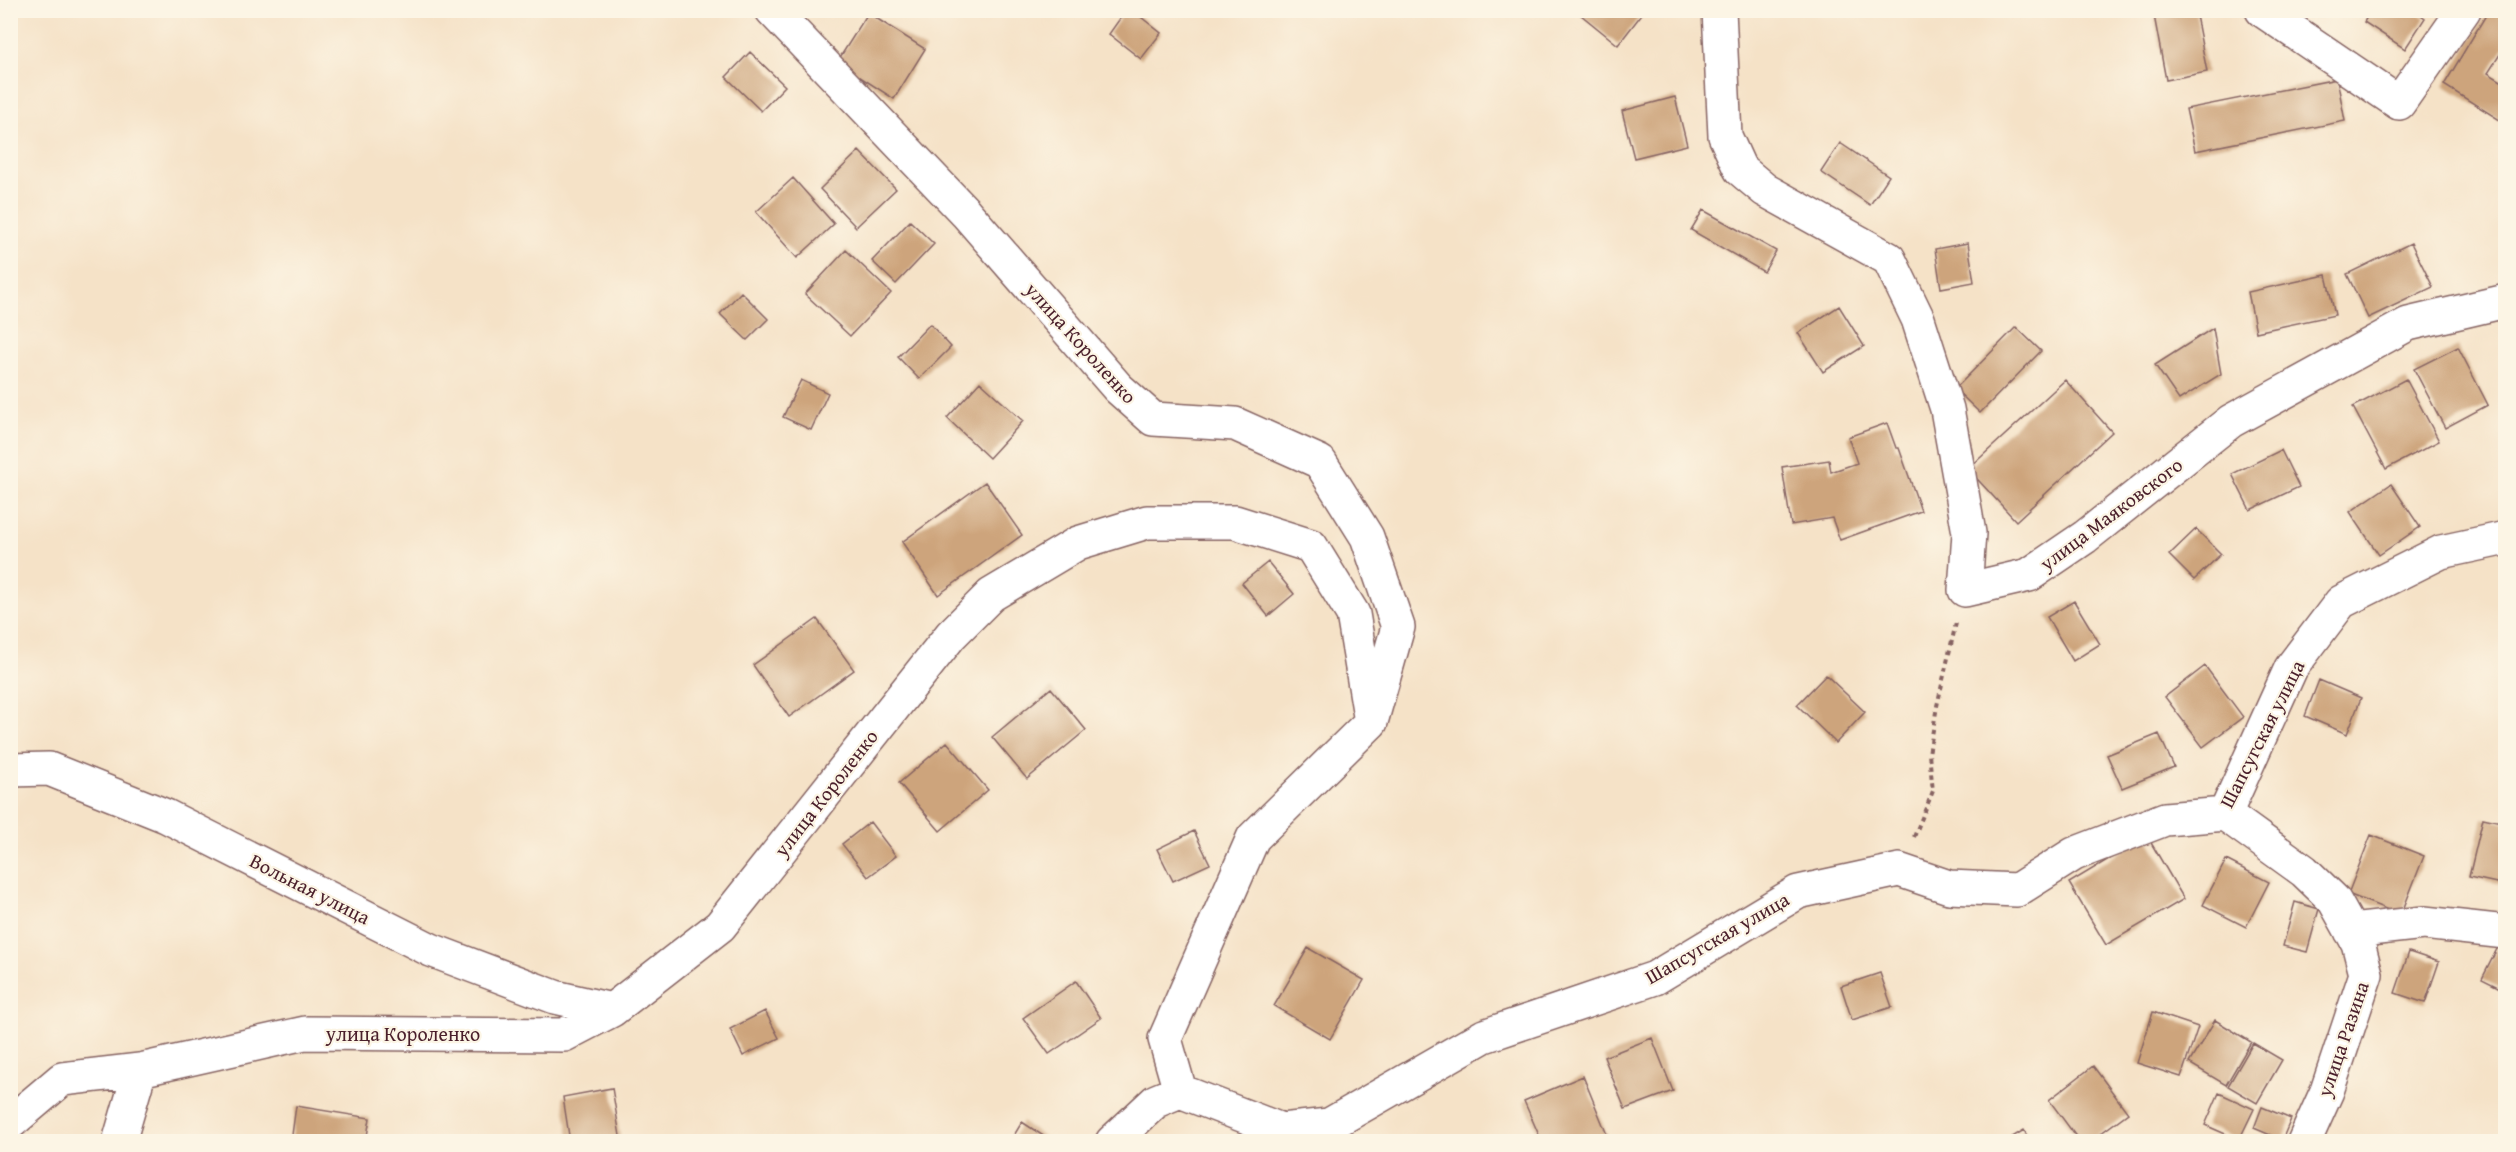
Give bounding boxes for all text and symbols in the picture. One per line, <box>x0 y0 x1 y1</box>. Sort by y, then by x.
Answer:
street label: улица Короленко <box>1018 275 1144 410</box>
street label: улица Маяковского <box>2032 450 2188 578</box>
street label: Шапсугская улица <box>2212 654 2312 813</box>
street label: улица Короленко <box>766 723 885 863</box>
street label: Вольная улица <box>245 846 376 932</box>
street label: Шапсугская улица <box>1639 884 1795 991</box>
street label: улица Разина <box>2309 977 2376 1101</box>
street label: улица Короленко <box>325 1019 480 1048</box>

